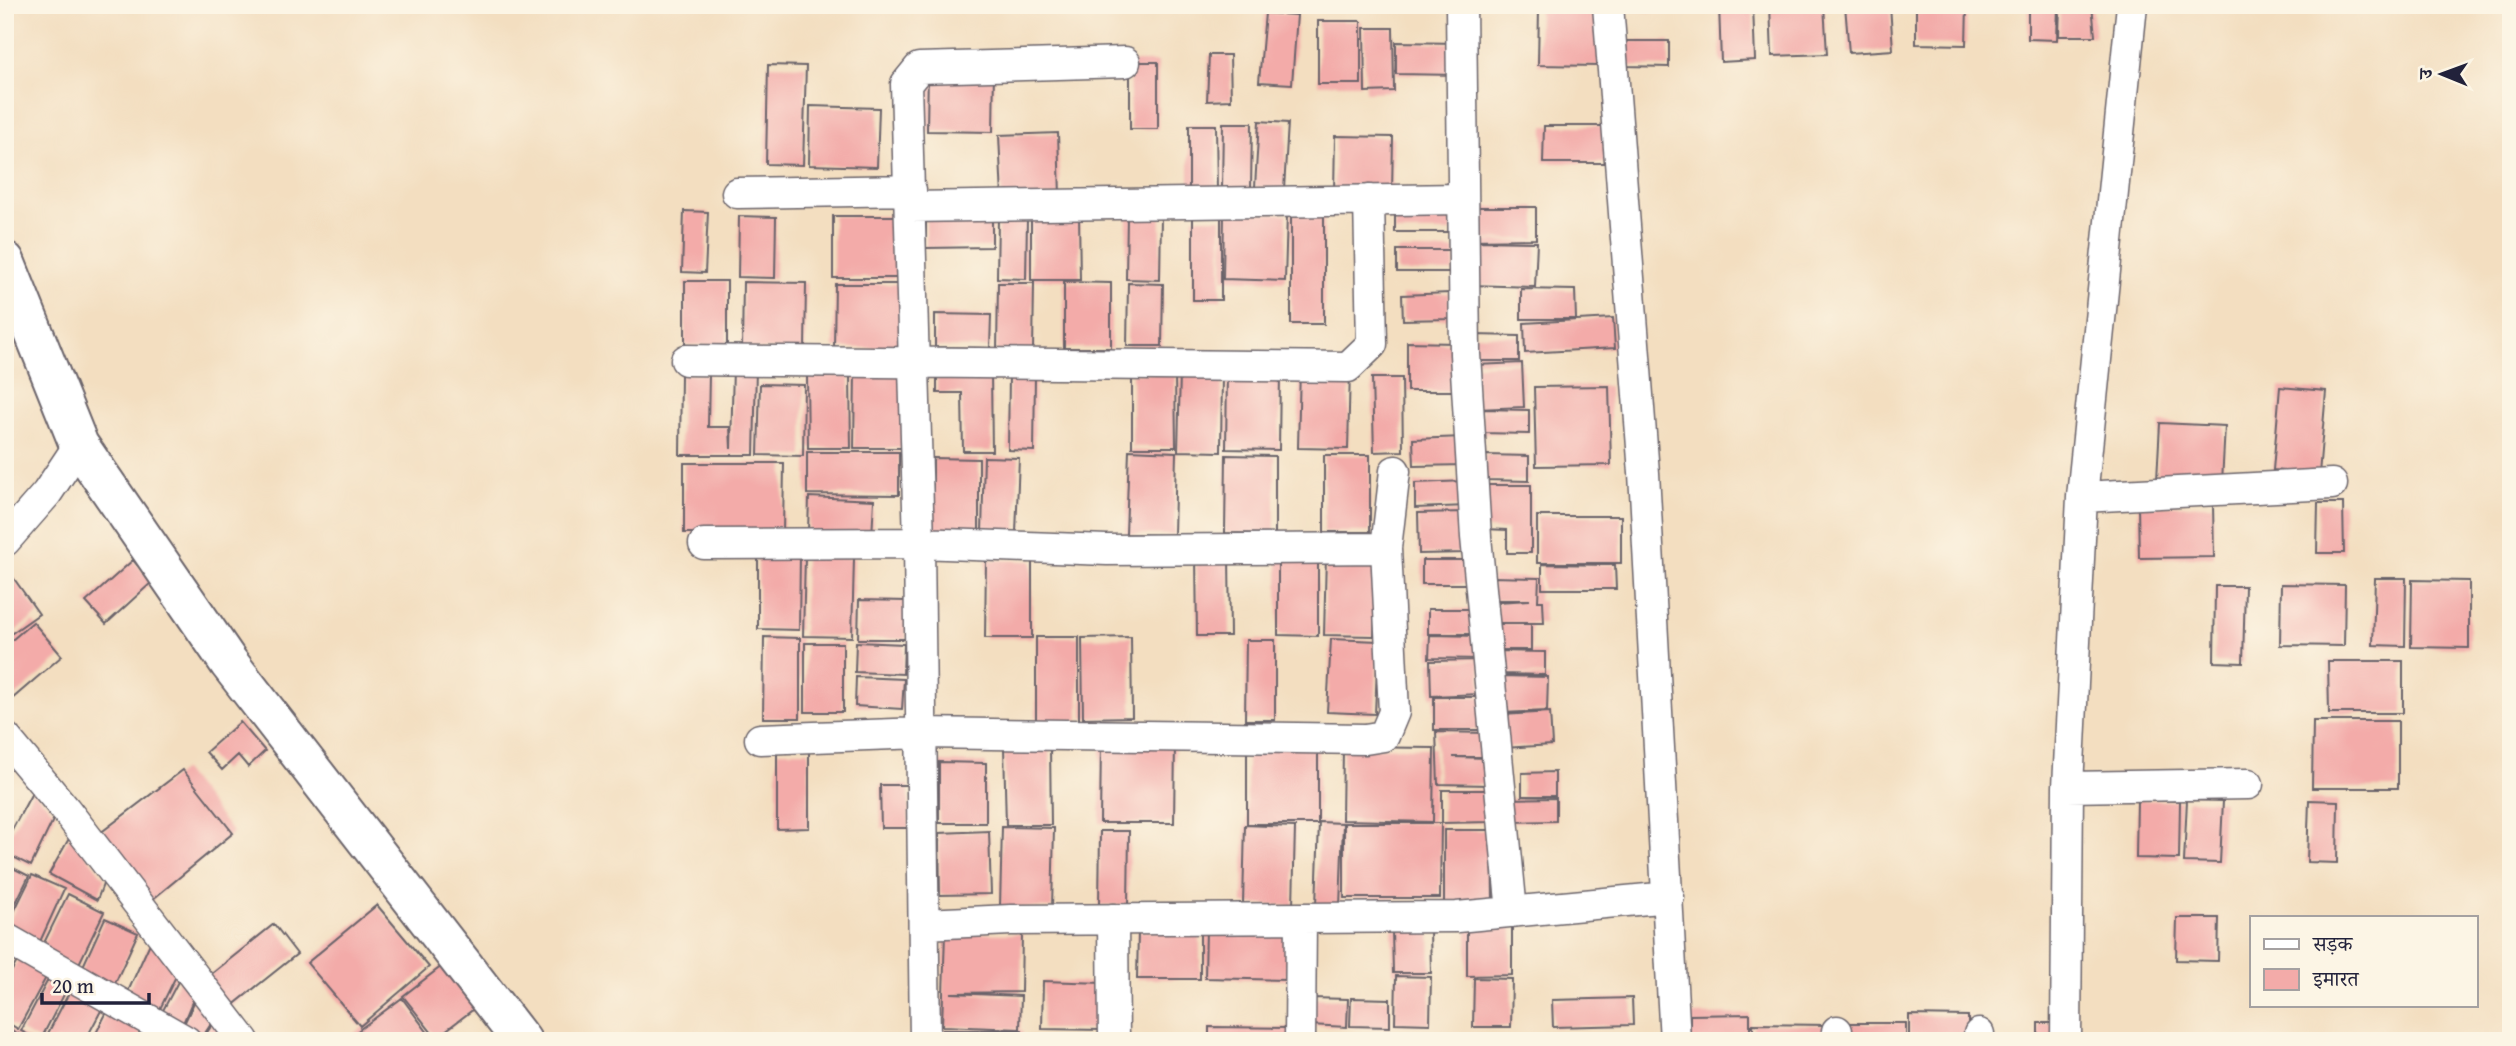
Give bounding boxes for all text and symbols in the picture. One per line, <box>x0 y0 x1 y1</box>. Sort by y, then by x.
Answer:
north arrow <box>2408 38 2478 108</box>
text: उ <box>2411 67 2439 81</box>
legend <box>2250 916 2478 1007</box>
text: सड़क <box>2312 928 2353 959</box>
scale bar <box>42 962 149 1006</box>
text: इमारत <box>2312 963 2360 994</box>
text: 20 m <box>52 970 94 1001</box>

